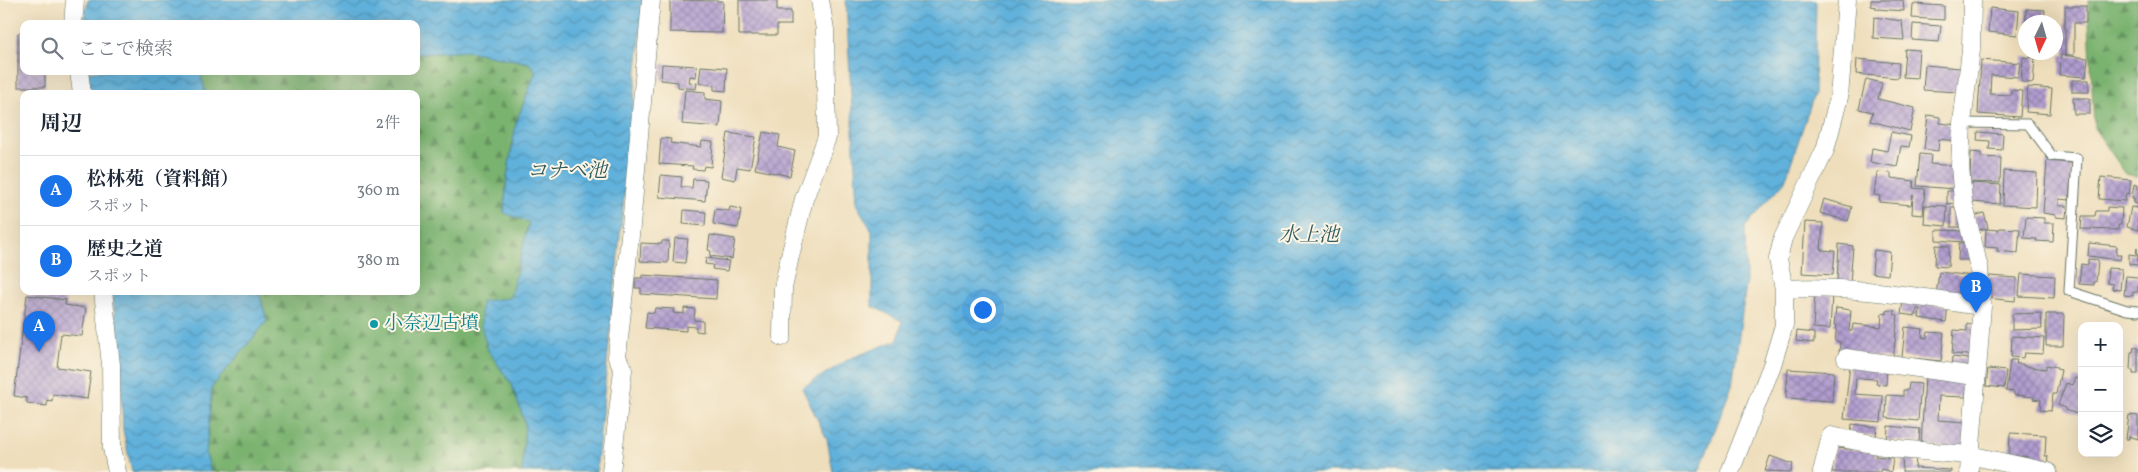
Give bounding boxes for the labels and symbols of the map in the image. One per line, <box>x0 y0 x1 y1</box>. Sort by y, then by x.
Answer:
north arrow <box>2018 15 2063 60</box>
water label: コナベ池 <box>527 158 609 186</box>
water label: 水上池 <box>1279 222 1341 250</box>
pin: B <box>1960 272 1992 313</box>
your location <box>970 297 996 323</box>
pin: A <box>23 311 55 352</box>
place label: 小奈辺古墳 <box>384 311 479 337</box>
marker: 小奈辺古墳 <box>368 318 380 330</box>

